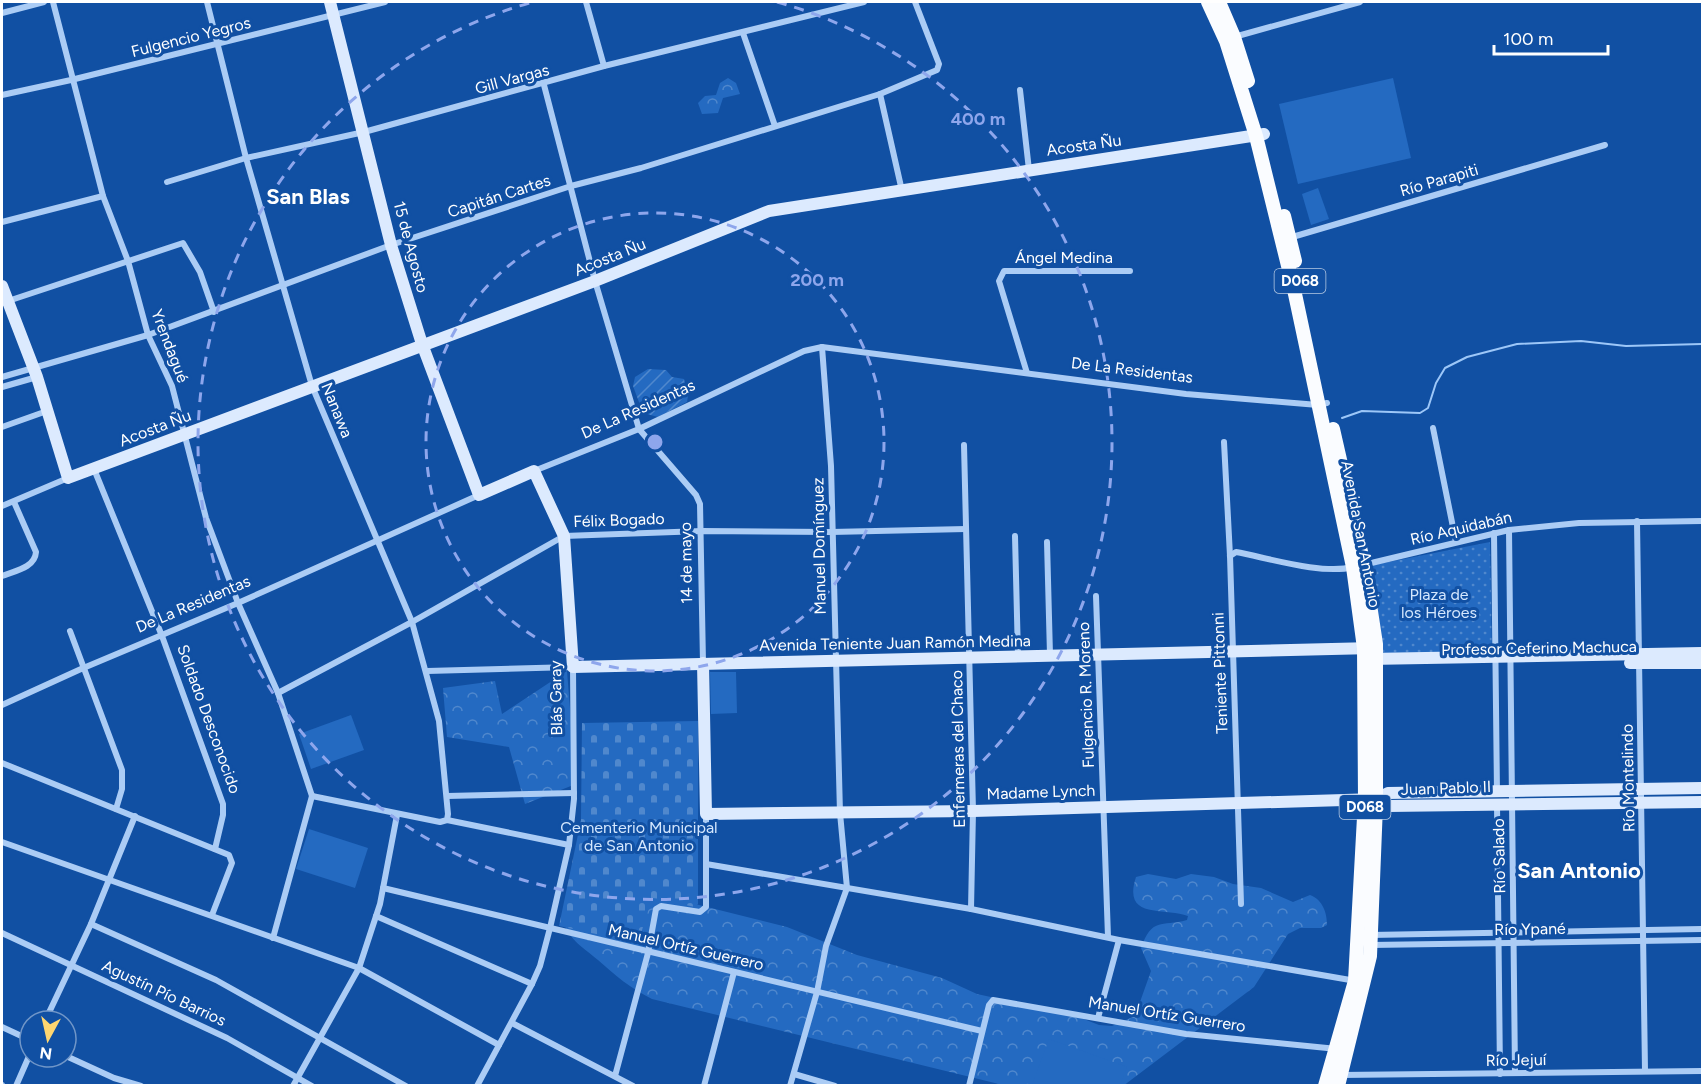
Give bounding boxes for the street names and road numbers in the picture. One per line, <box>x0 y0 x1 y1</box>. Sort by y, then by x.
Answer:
street label: Fulgencio Yegros <box>129 13 253 61</box>
street label: Gill Vargas <box>473 60 551 98</box>
street label: Acosta Ñu <box>1045 130 1123 160</box>
street label: Río Parapiti <box>1398 160 1480 200</box>
street label: Capitán Cartes <box>445 170 553 222</box>
street label: 15 de Agosto <box>390 199 432 295</box>
street label: Acosta Ñu <box>571 234 649 280</box>
street label: Ángel Medina <box>1015 248 1113 267</box>
road number: D068 <box>1274 269 1326 293</box>
street label: Yrendagué <box>147 307 193 386</box>
street label: De La Residentas <box>1070 353 1194 387</box>
street label: De La Residentas <box>578 375 698 443</box>
street label: Nanawa <box>317 380 357 440</box>
street label: Acosta Ñu <box>116 406 194 450</box>
street label: Avenida San Antonio <box>1337 459 1385 609</box>
street label: Manuel Domínguez <box>808 477 830 615</box>
street label: Río Aquidabán <box>1408 507 1514 549</box>
street label: Félix Bogado <box>573 509 665 531</box>
street label: 14 de mayo <box>676 522 696 604</box>
street label: De La Residentas <box>133 571 253 637</box>
street label: Teniente Pittonni <box>1208 612 1232 734</box>
street label: Fulgencio R. Moreno <box>1074 622 1098 768</box>
street label: Avenida Teniente Juan Ramón Medina <box>759 631 1031 655</box>
street label: Profesor Ceferino Machuca <box>1441 637 1637 659</box>
street label: Soldado Desconocido <box>173 642 245 796</box>
street label: Blás Garay <box>546 660 566 736</box>
street label: Enfermeras del Chaco <box>947 670 969 828</box>
street label: Río Montelindo <box>1618 724 1638 832</box>
street label: Juan Pablo II <box>1401 777 1491 799</box>
street label: Madame Lynch <box>986 781 1096 803</box>
road number: D068 <box>1340 795 1390 819</box>
street label: Río Salado <box>1489 818 1509 894</box>
street label: Río Ypané <box>1494 919 1566 939</box>
street label: Manuel Ortíz Guerrero <box>606 920 766 974</box>
street label: Agustín Pío Barrios <box>99 956 229 1030</box>
street label: Manuel Ortíz Guerrero <box>1087 992 1247 1036</box>
street label: Río Jejuí <box>1485 1050 1548 1070</box>

